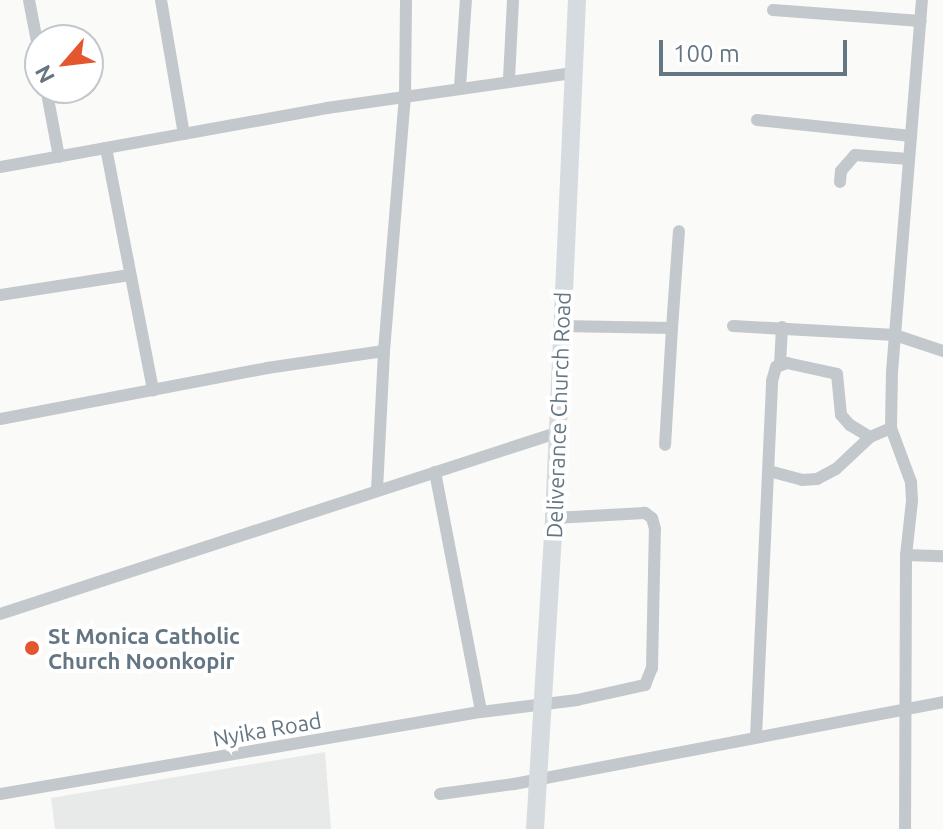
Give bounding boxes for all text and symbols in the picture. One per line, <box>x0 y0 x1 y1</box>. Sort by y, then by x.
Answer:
north arrow <box>24 24 104 104</box>
scale bar <box>663 24 851 74</box>
text: 100 m <box>673 40 740 67</box>
text: N <box>29 61 59 88</box>
street label: Deliverance Church Road <box>541 291 575 539</box>
place label: St Monica Catholic Church Noonkopir <box>48 622 240 674</box>
marker: St Monica Catholic Church Noonkopir <box>23 639 41 657</box>
street label: Nyika Road <box>211 706 323 752</box>

